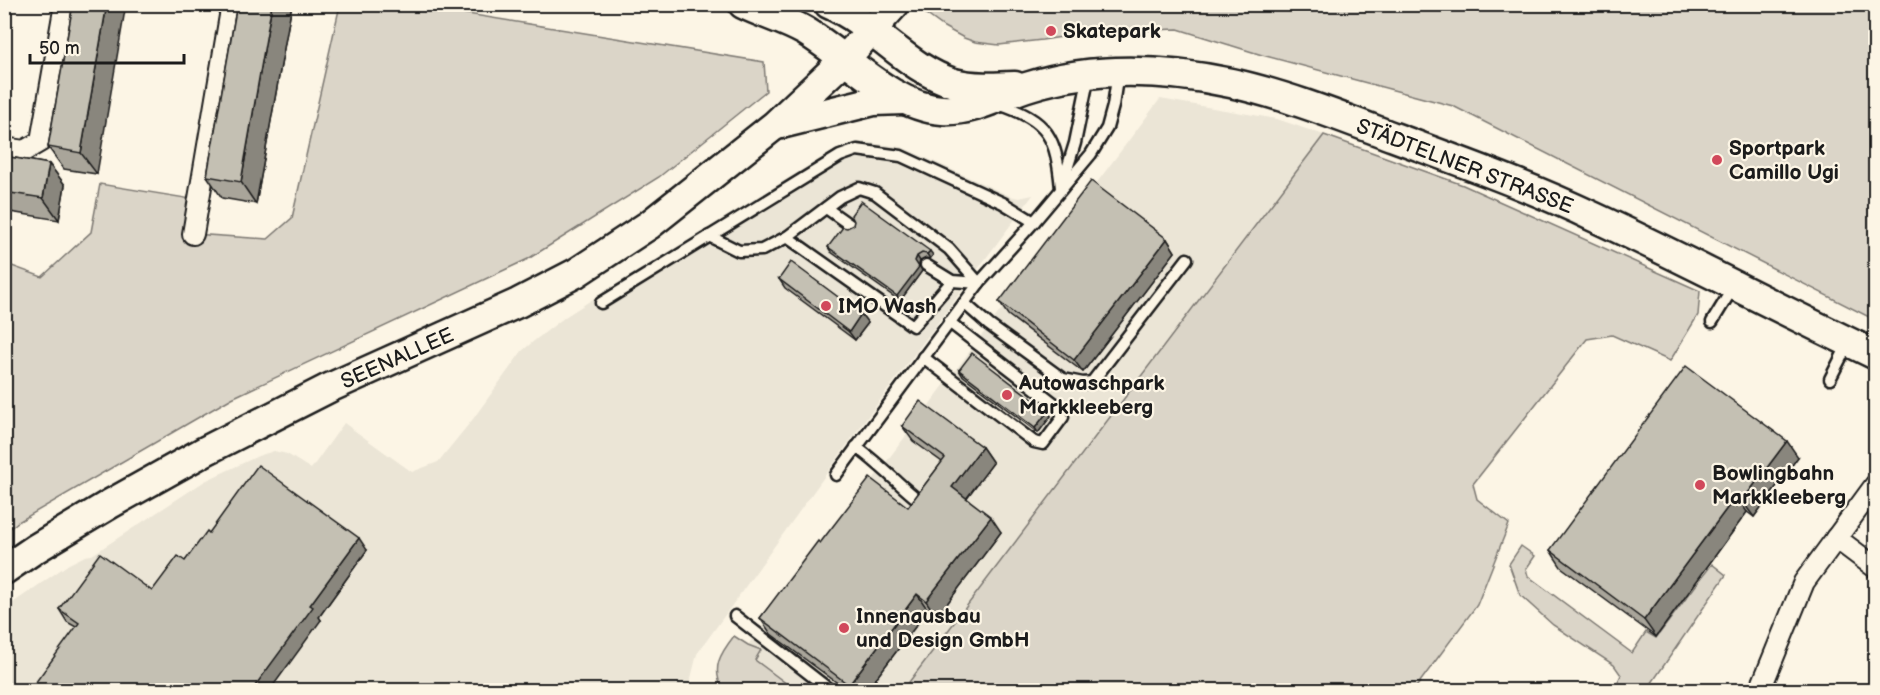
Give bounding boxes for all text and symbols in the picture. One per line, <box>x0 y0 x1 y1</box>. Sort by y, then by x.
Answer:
place label: Skatepark <box>1063 19 1161 44</box>
marker: Skatepark <box>1044 24 1058 38</box>
scale bar <box>30 27 184 65</box>
text: 50 m <box>39 38 80 59</box>
street label: STÄDTELNER STRASSE <box>1353 114 1577 219</box>
place label: Sportpark Camillo Ugi <box>1729 136 1839 185</box>
marker: Sportpark Camillo Ugi <box>1710 153 1724 167</box>
place label: IMO Wash <box>838 294 937 319</box>
marker: IMO Wash <box>819 299 833 313</box>
street label: SEENALLEE <box>337 322 457 394</box>
place label: Autowaschpark Markkleeberg <box>1018 371 1164 420</box>
marker: Autowaschpark Markkleeberg <box>1000 388 1014 402</box>
place label: Bowlingbahn Markkleeberg <box>1712 461 1846 510</box>
marker: Bowlingbahn Markkleeberg <box>1693 478 1707 492</box>
place label: Innenausbau und Design GmbH <box>856 604 1029 653</box>
marker: Innenausbau und Design GmbH <box>837 621 851 635</box>

